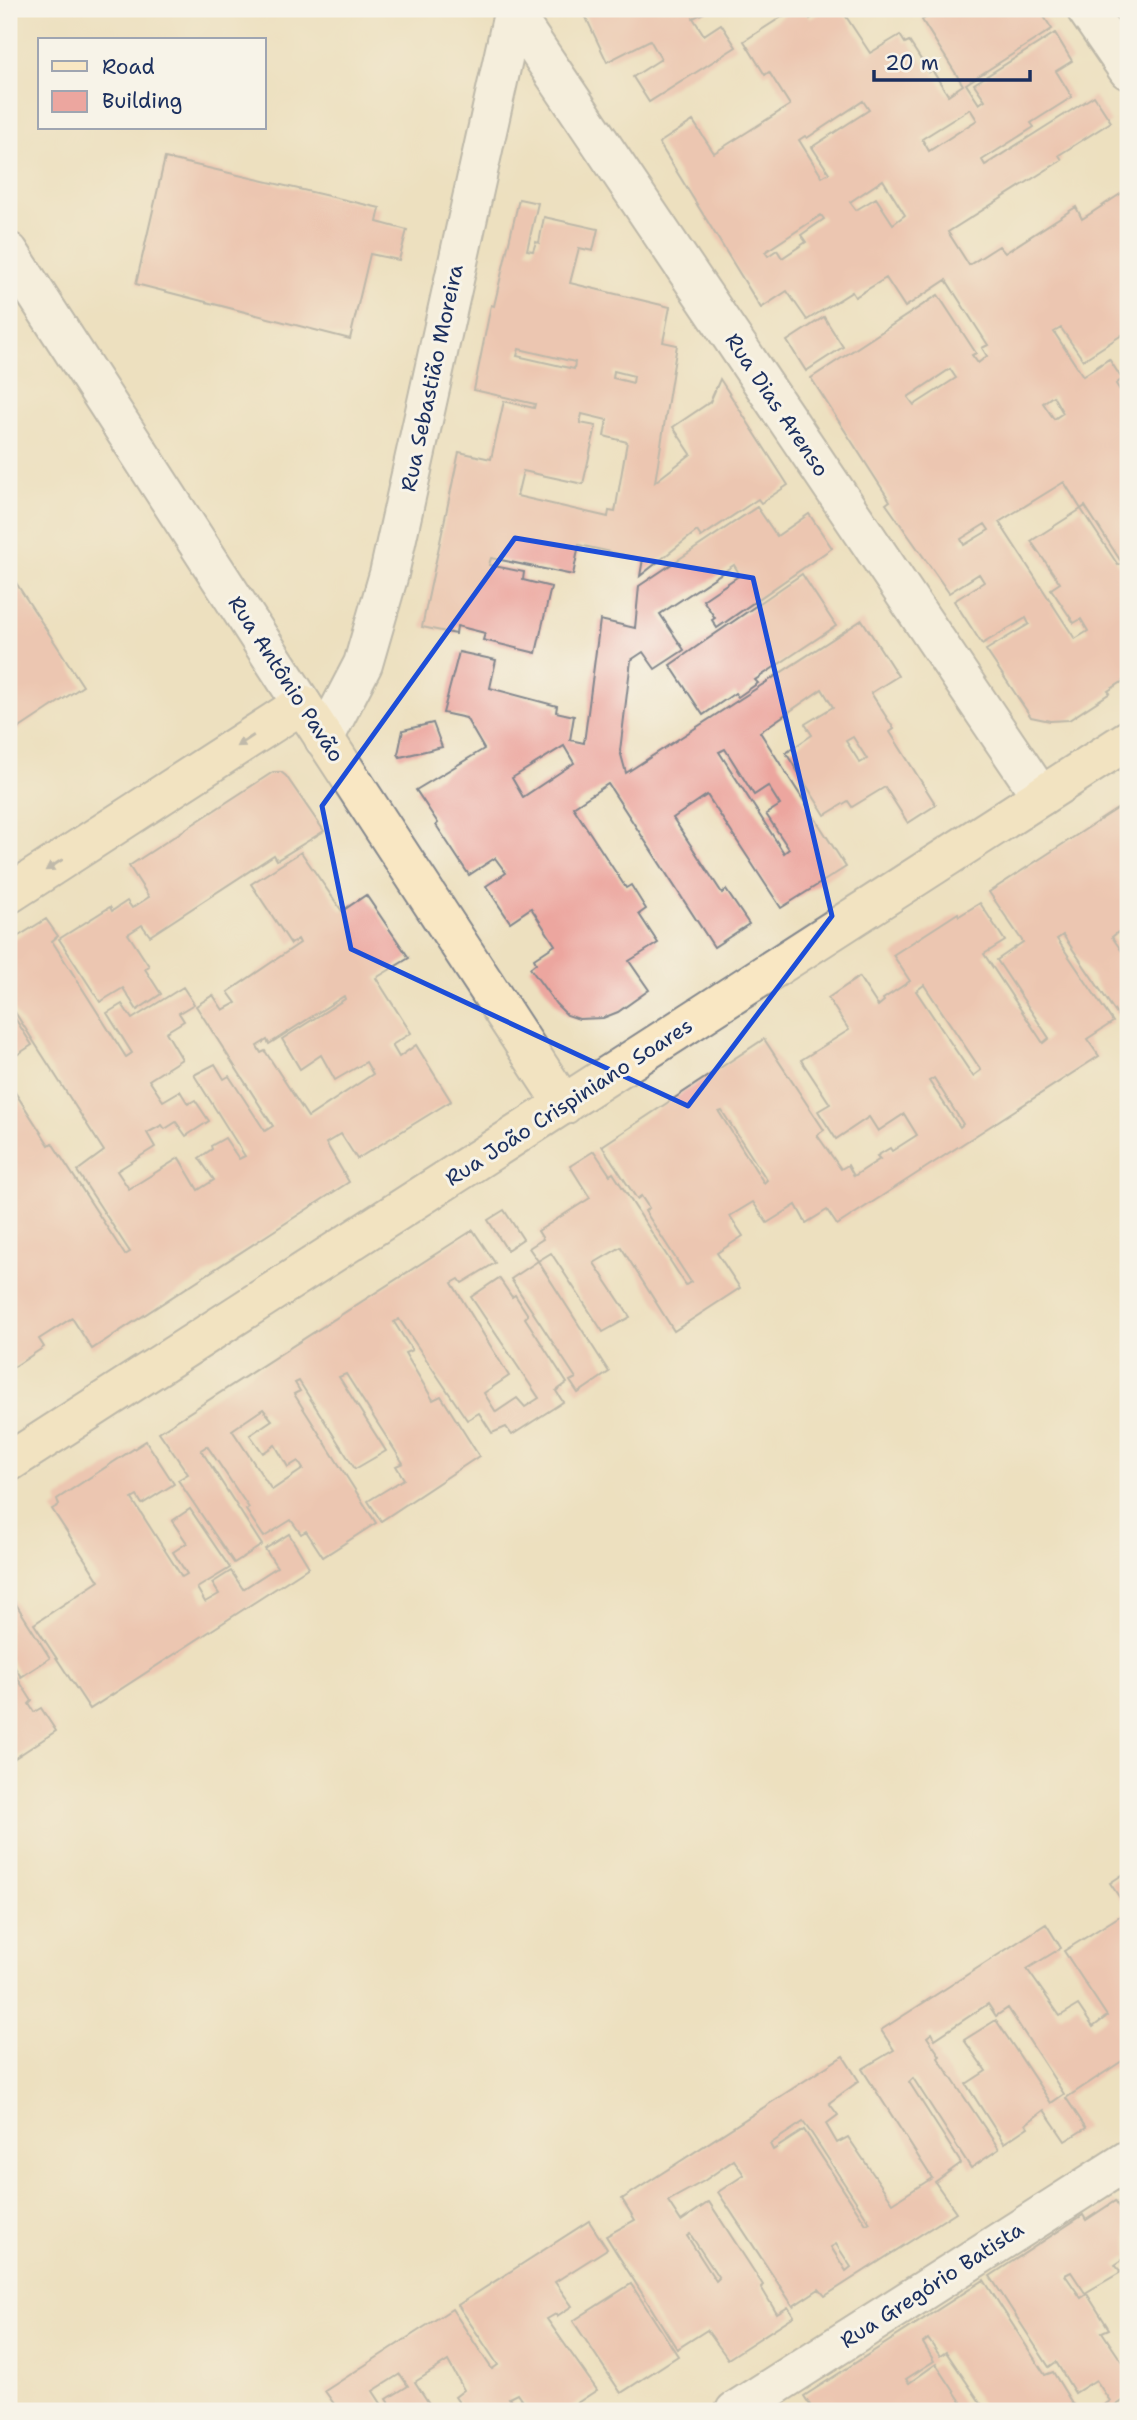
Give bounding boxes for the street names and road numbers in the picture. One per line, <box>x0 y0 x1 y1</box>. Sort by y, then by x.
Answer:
street label: Rua Sebastião Moreira <box>394 262 470 494</box>
street label: Rua Dias Arenso <box>719 328 835 482</box>
street label: Rua Antônio Pavão <box>222 590 350 768</box>
street label: Rua João Crispiniano Soares <box>440 1011 698 1193</box>
street label: Rua Gregório Batista <box>835 2215 1029 2355</box>

